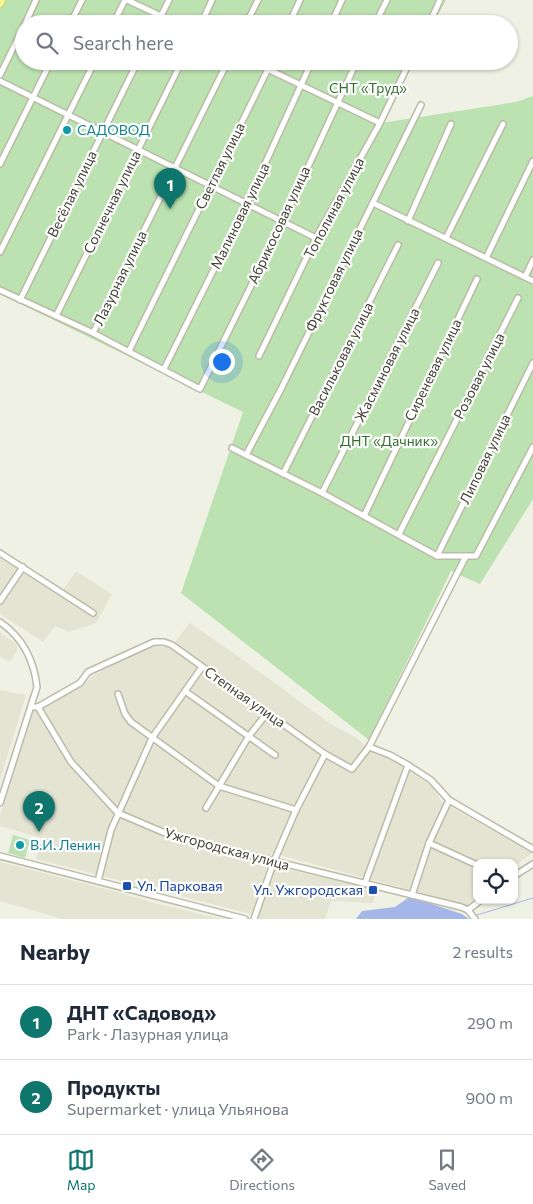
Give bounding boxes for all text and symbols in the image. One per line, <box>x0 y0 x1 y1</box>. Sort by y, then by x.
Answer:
search box <box>15 15 518 70</box>
icon: search <box>33 29 61 57</box>
text: Search here <box>73 31 173 54</box>
park label: СНТ «Труд» <box>329 79 407 96</box>
street label: Светлая улица <box>191 120 248 212</box>
place label: САДОВОД <box>77 121 150 138</box>
marker: САДОВОД <box>61 124 73 136</box>
street label: Весёлая улица <box>43 148 100 240</box>
street label: Солнечная улица <box>79 148 144 256</box>
street label: Тополиная улица <box>300 154 367 261</box>
street label: Малиновая улица <box>206 160 273 272</box>
street label: Абрикосовая улица <box>244 163 313 286</box>
pin: 1 <box>154 168 186 209</box>
street label: Фруктовая улица <box>301 225 366 334</box>
street label: Лазурная улица <box>89 228 150 328</box>
street label: Васильковая улица <box>305 299 377 418</box>
street label: Жасминовая улица <box>350 305 423 425</box>
street label: Сиреневая улица <box>400 316 465 424</box>
street label: Розовая улица <box>449 330 508 422</box>
your location <box>209 349 235 375</box>
street label: Липовая улица <box>455 411 514 507</box>
park label: ДНТ «Дачник» <box>340 432 438 449</box>
street label: Степная улица <box>202 662 289 731</box>
pin: 2 <box>23 791 55 832</box>
street label: Ужгородская улица <box>163 824 291 873</box>
place label: В.И. Ленин <box>30 836 101 853</box>
marker: В.И. Ленин <box>14 839 26 851</box>
map controls <box>473 859 518 904</box>
button: locate <box>473 859 518 904</box>
place label: Ул. Парковая <box>137 877 223 894</box>
marker: Ул. Парковая <box>121 880 133 892</box>
place label: Ул. Ужгородская <box>253 881 363 898</box>
marker: Ул. Ужгородская <box>367 884 379 896</box>
text: Nearby <box>20 939 90 964</box>
text: 2 results <box>452 942 513 961</box>
text: ДНТ «Садовод» <box>67 1001 216 1024</box>
text: 1 <box>32 1013 40 1032</box>
text: 290 m <box>467 1013 513 1032</box>
text: Park · Лазурная улица <box>67 1024 229 1043</box>
text: Продукты <box>67 1076 160 1099</box>
text: 2 <box>31 1088 41 1107</box>
text: 900 m <box>465 1088 513 1107</box>
text: Supermarket · улица Ульянова <box>67 1099 289 1118</box>
tab: Map <box>67 1146 96 1193</box>
tab: Directions <box>229 1146 295 1193</box>
tab: Saved <box>428 1146 466 1193</box>

